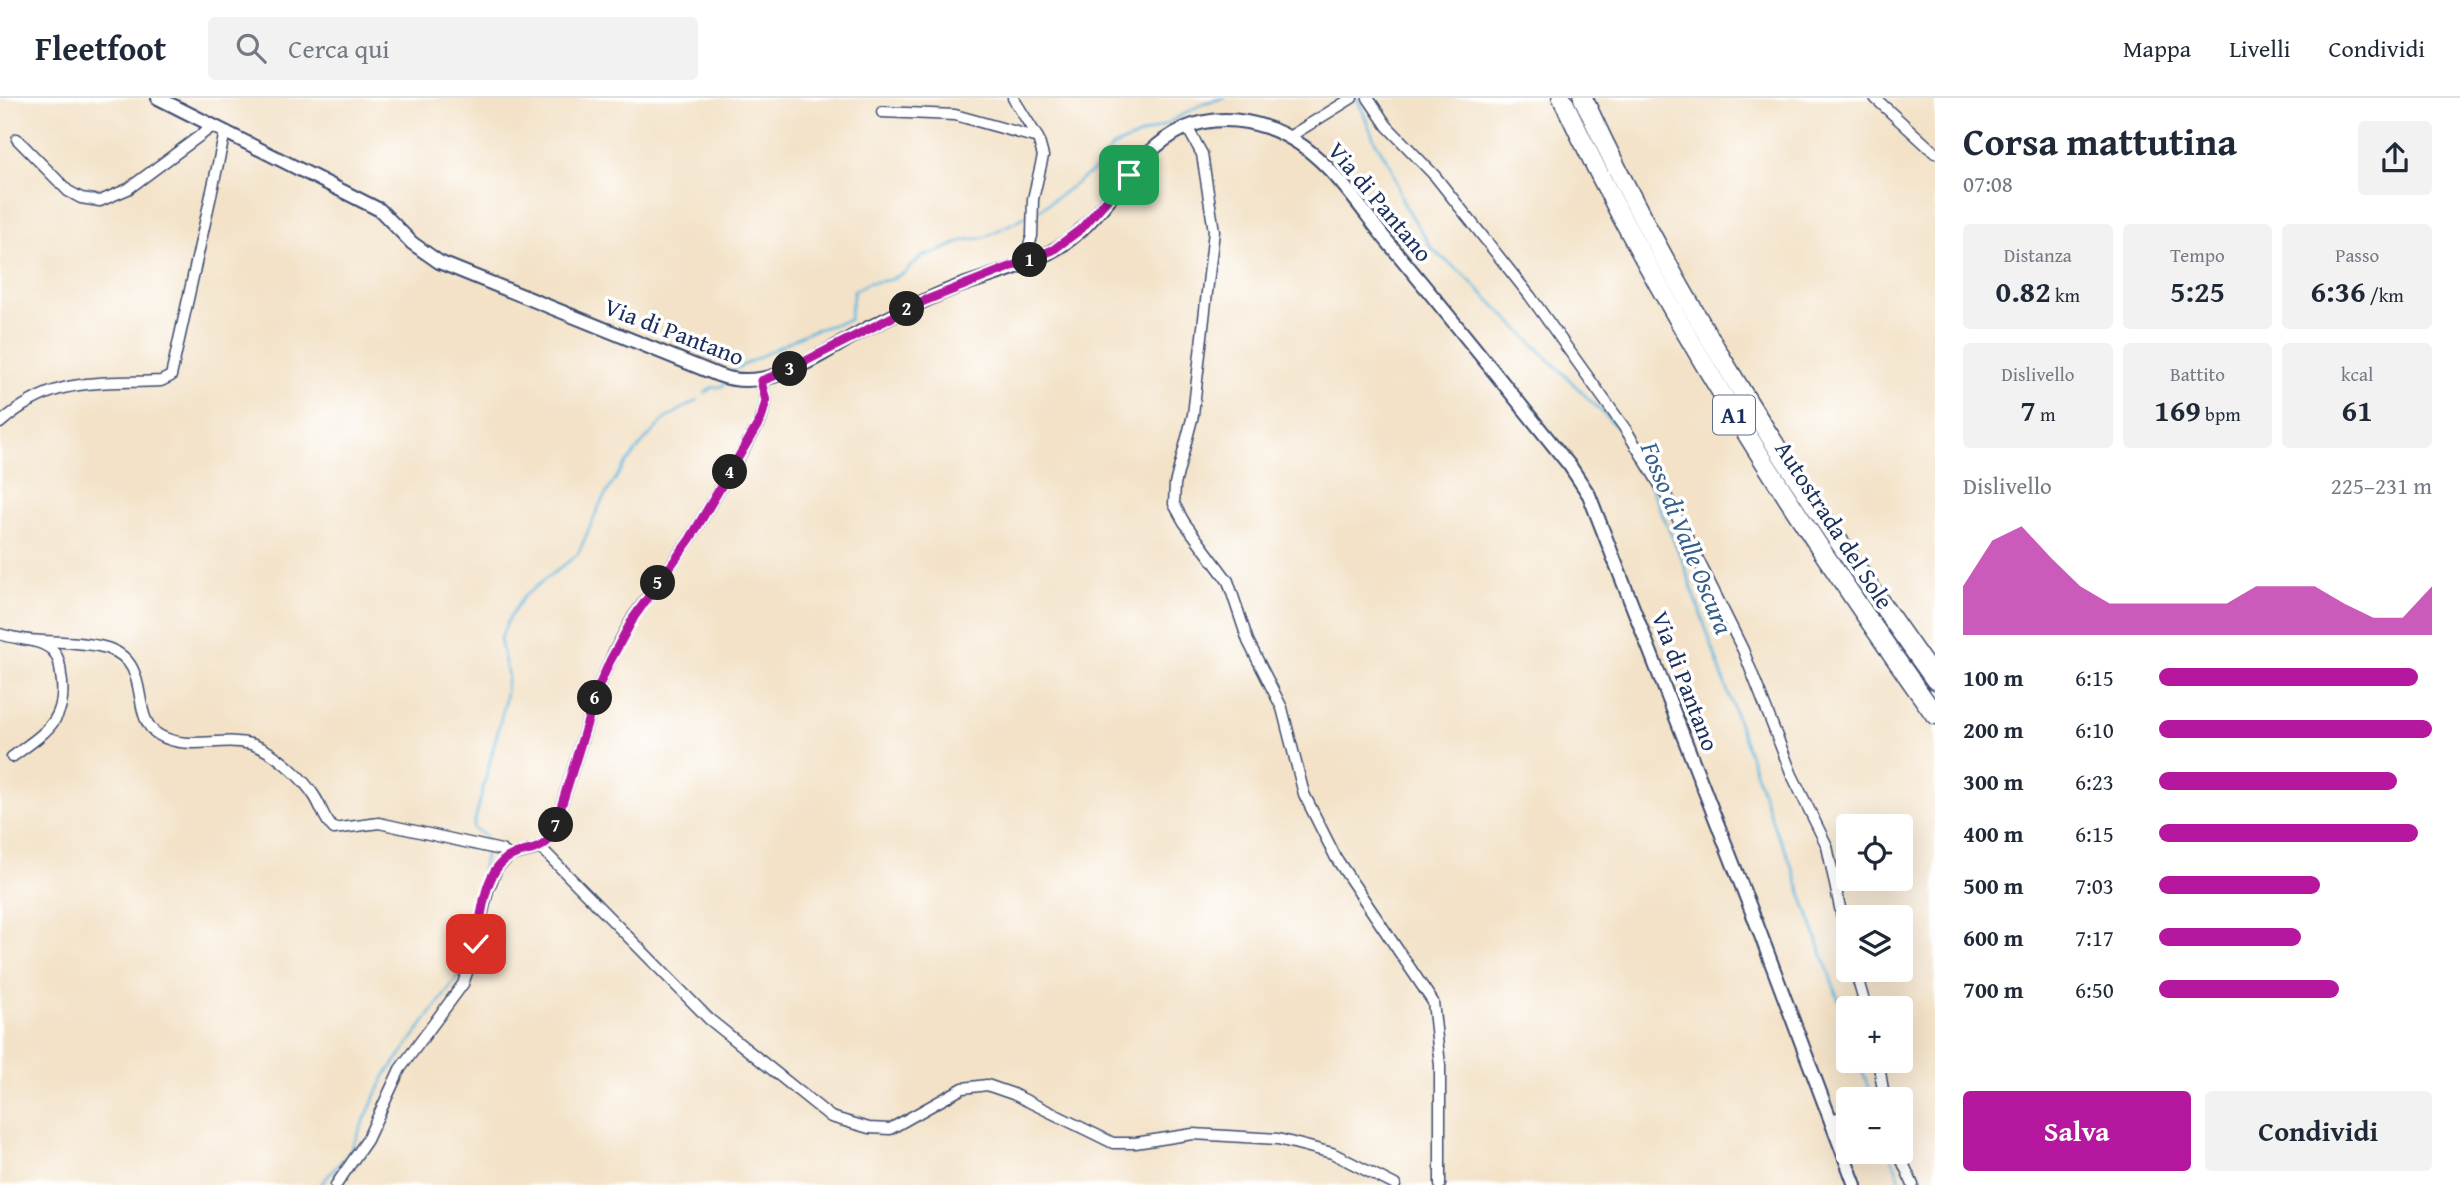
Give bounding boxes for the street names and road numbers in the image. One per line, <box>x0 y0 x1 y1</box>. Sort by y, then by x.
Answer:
street label: Via di Pantano <box>1320 134 1441 269</box>
street label: Via di Pantano <box>599 289 749 374</box>
road number: A1 <box>1713 396 1755 434</box>
street label: Autostrada del Sole <box>1767 434 1902 616</box>
street label: Via di Pantano <box>1643 606 1728 756</box>

